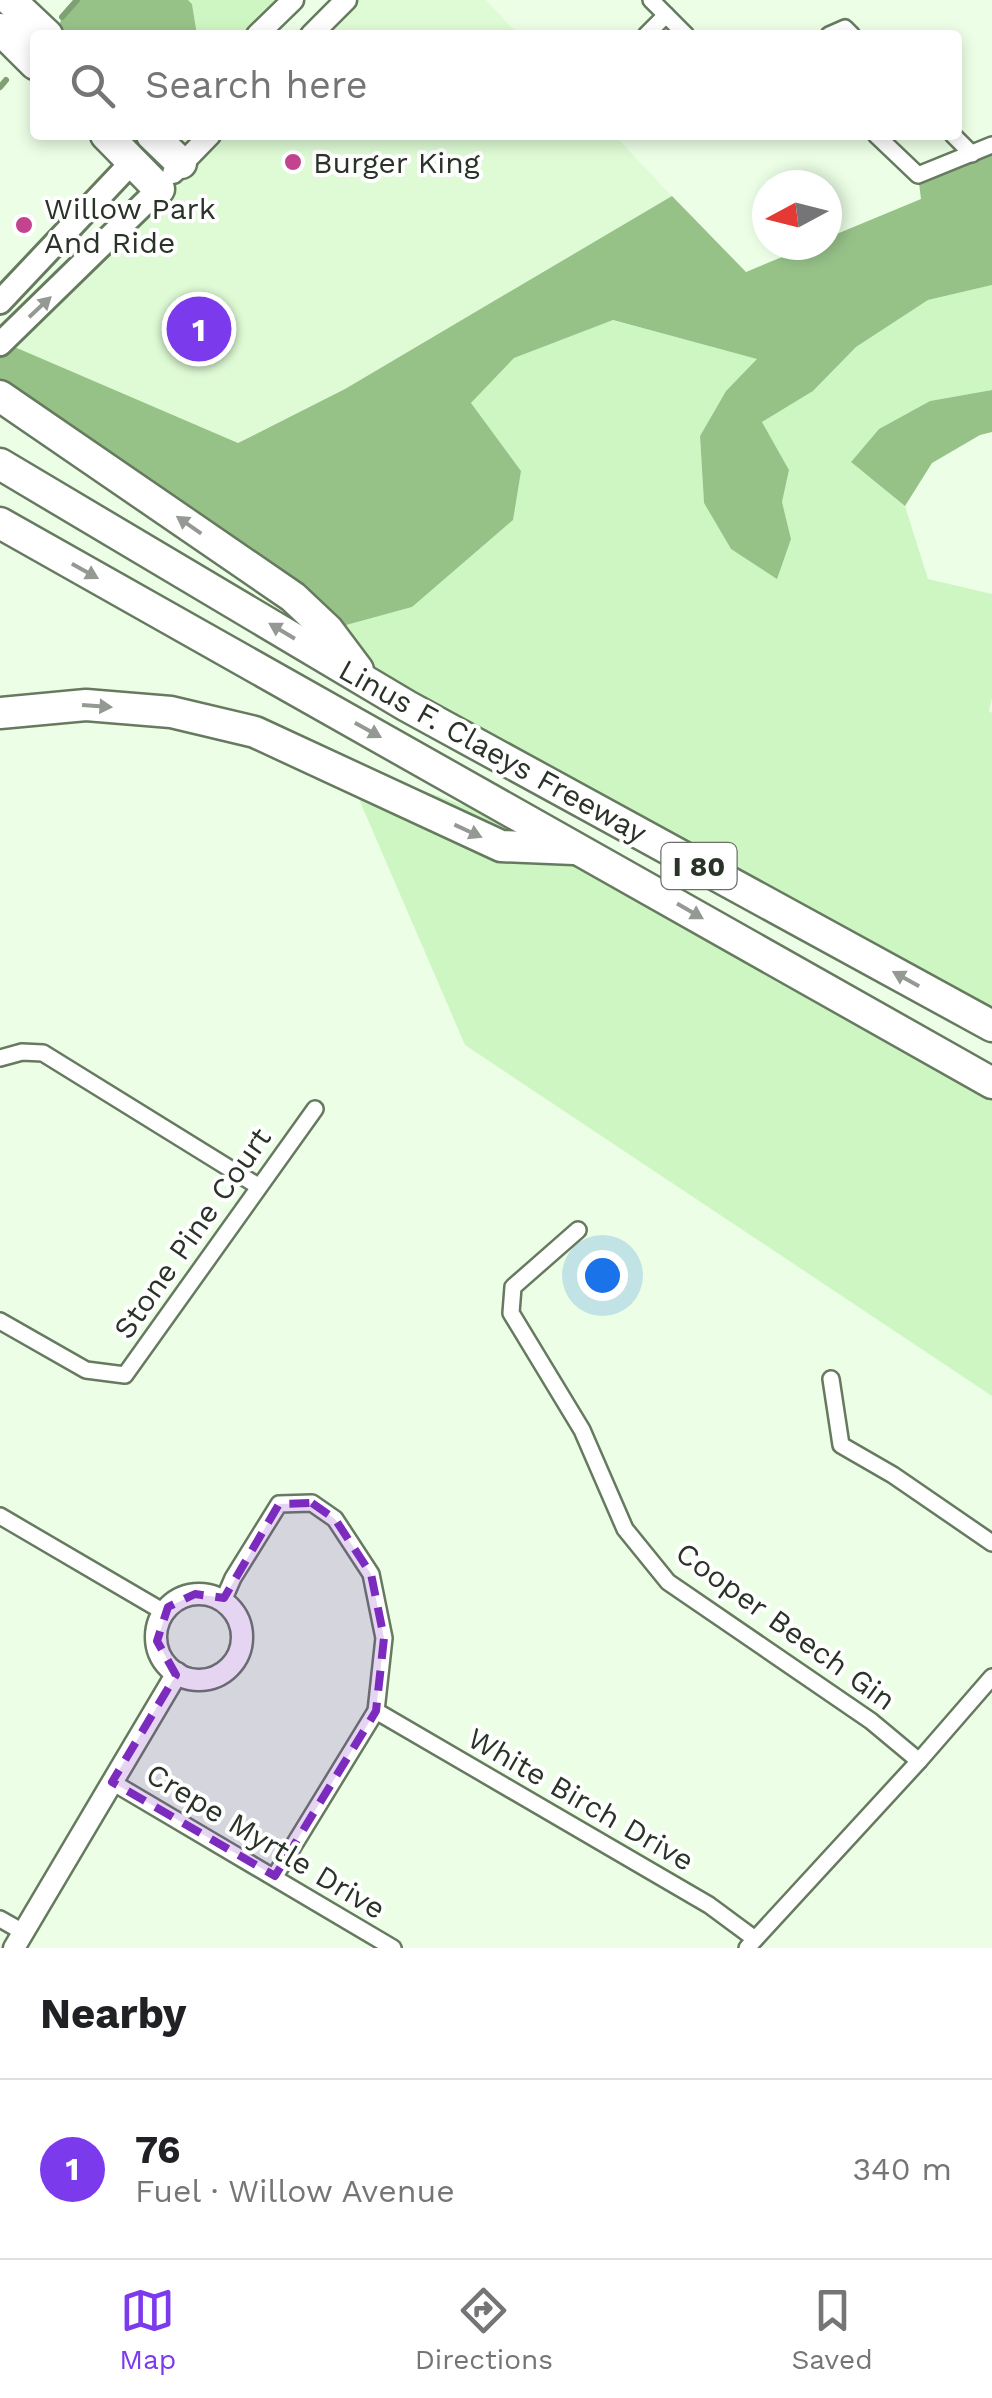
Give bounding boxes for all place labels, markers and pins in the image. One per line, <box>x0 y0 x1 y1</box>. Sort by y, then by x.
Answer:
place label: Burger King <box>313 145 480 180</box>
marker: Burger King <box>282 151 304 173</box>
place label: Willow Park And Ride <box>44 191 216 260</box>
marker: Willow Park And Ride <box>13 214 35 236</box>
pin: 1 <box>166 292 232 366</box>

